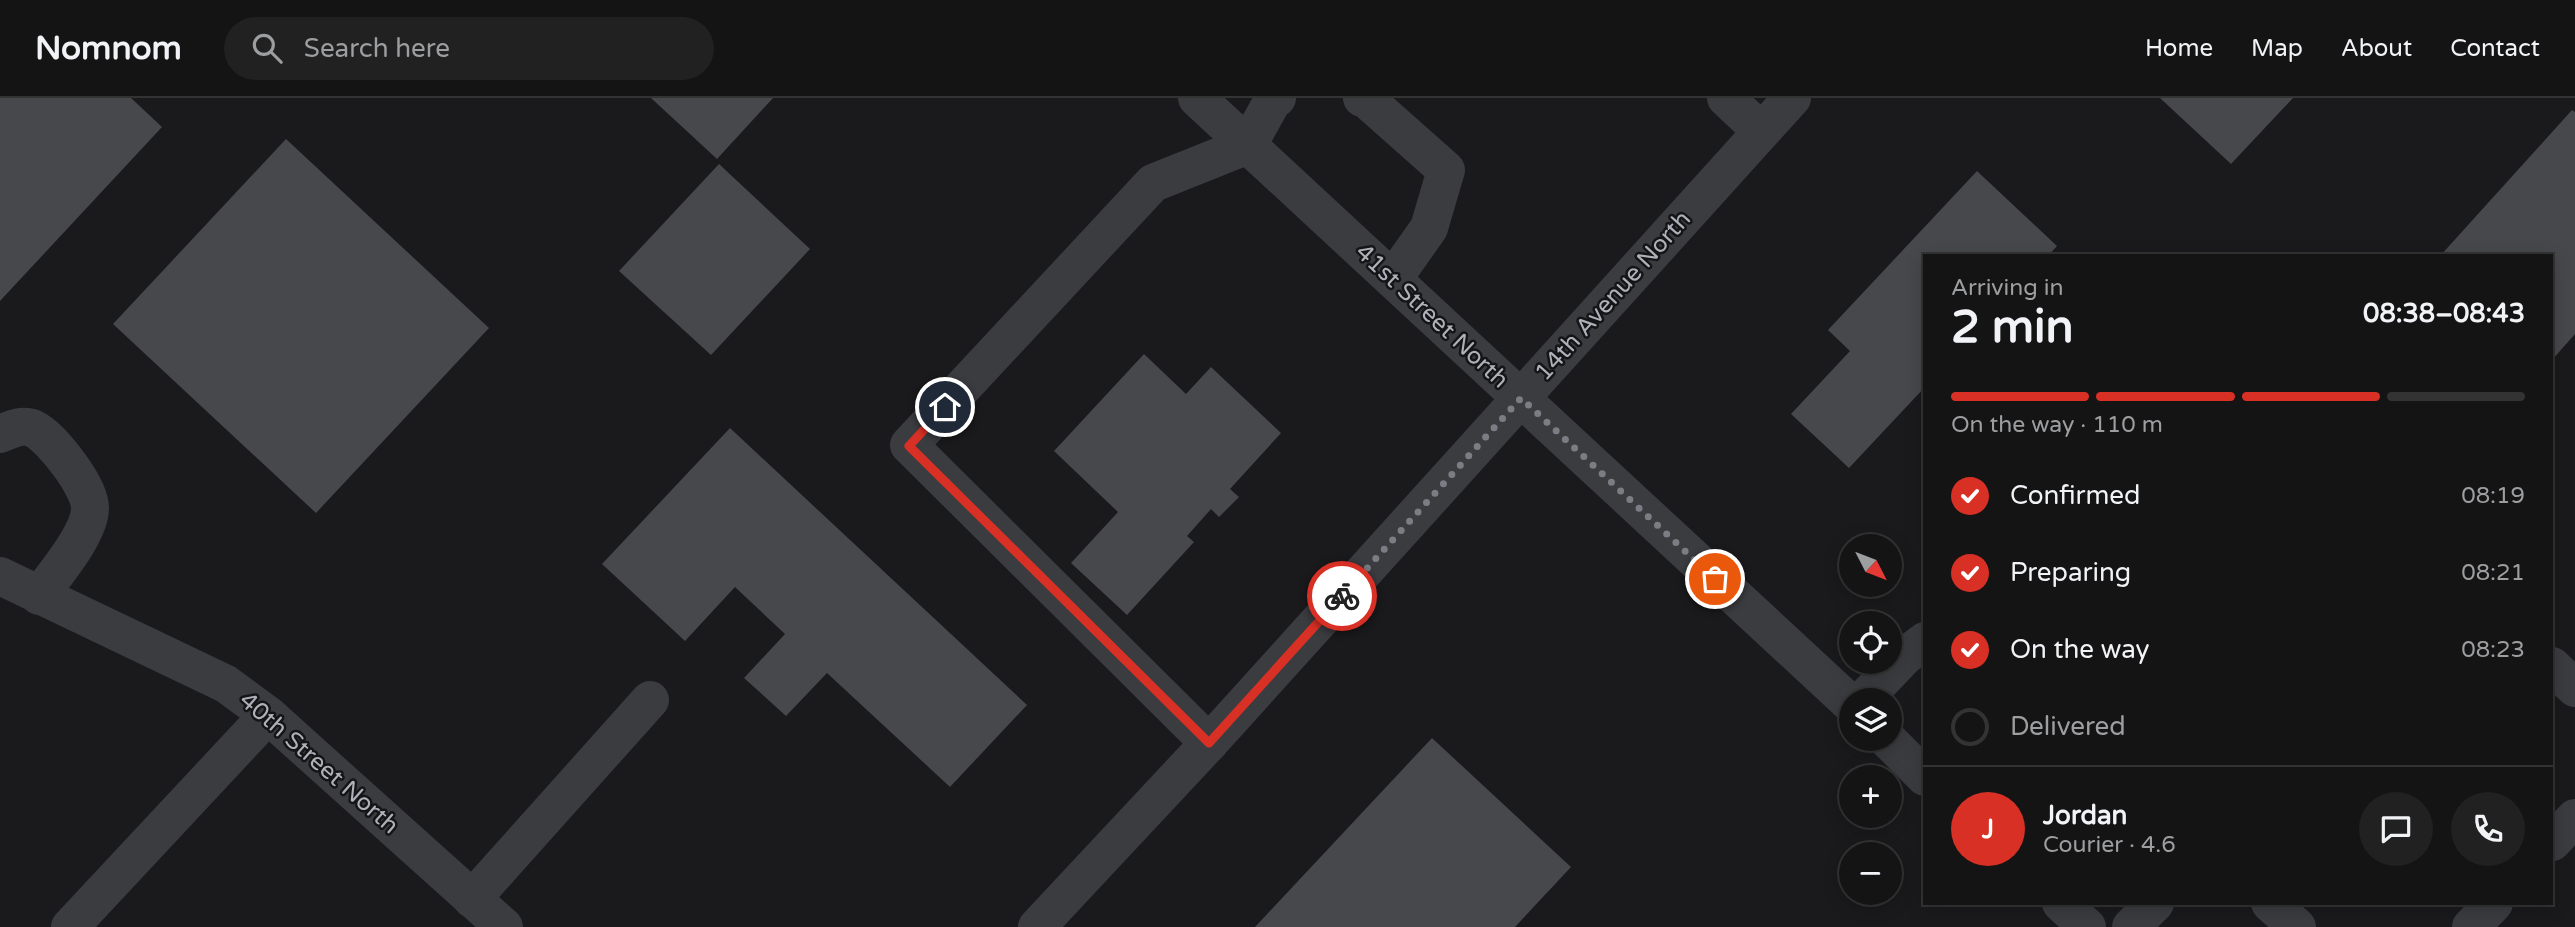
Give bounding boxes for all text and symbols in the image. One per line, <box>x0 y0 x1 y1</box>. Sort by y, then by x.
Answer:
search box <box>224 17 714 80</box>
text: Nomnom <box>35 29 182 68</box>
icon: search <box>248 29 286 67</box>
text: Search here <box>304 33 450 64</box>
text: Home <box>2145 34 2213 63</box>
text: Map <box>2251 34 2303 63</box>
text: About <box>2341 34 2412 63</box>
text: Contact <box>2450 34 2540 63</box>
street label: 14th Avenue North <box>1529 205 1697 387</box>
street label: 41st Street North <box>1350 238 1514 394</box>
text: Arriving in <box>1951 274 2064 302</box>
text: 08:38–08:43 <box>2363 298 2525 329</box>
text: 2 min <box>1951 300 2074 355</box>
pin <box>915 377 975 437</box>
icon: home <box>926 388 964 426</box>
text: On the way · 110 m <box>1951 411 2163 439</box>
icon: check <box>1951 477 1989 515</box>
text: Confirmed <box>2010 480 2140 511</box>
text: 08:19 <box>2461 482 2525 510</box>
north arrow <box>1839 534 1902 597</box>
map controls <box>1839 534 1902 905</box>
pin <box>1685 549 1745 609</box>
icon: check <box>1951 554 1989 592</box>
text: Preparing <box>2010 557 2131 588</box>
text: 08:21 <box>2461 559 2525 587</box>
icon: bag <box>1696 560 1734 598</box>
courier <box>1307 561 1377 631</box>
icon: bike <box>1323 577 1361 615</box>
button: locate <box>1839 611 1902 674</box>
icon: check <box>1951 631 1989 669</box>
text: On the way <box>2010 634 2150 665</box>
text: 08:23 <box>2461 636 2525 664</box>
street label: 40th Street North <box>233 686 405 840</box>
button: layers <box>1839 688 1902 751</box>
text: Delivered <box>2010 711 2126 742</box>
button: + <box>1839 765 1902 828</box>
button: chat <box>2359 792 2433 866</box>
button: phone <box>2451 792 2525 866</box>
text: Jordan <box>2043 800 2127 831</box>
text: J <box>1982 814 1994 845</box>
text: Courier · 4.6 <box>2043 831 2176 859</box>
button: − <box>1839 842 1902 905</box>

